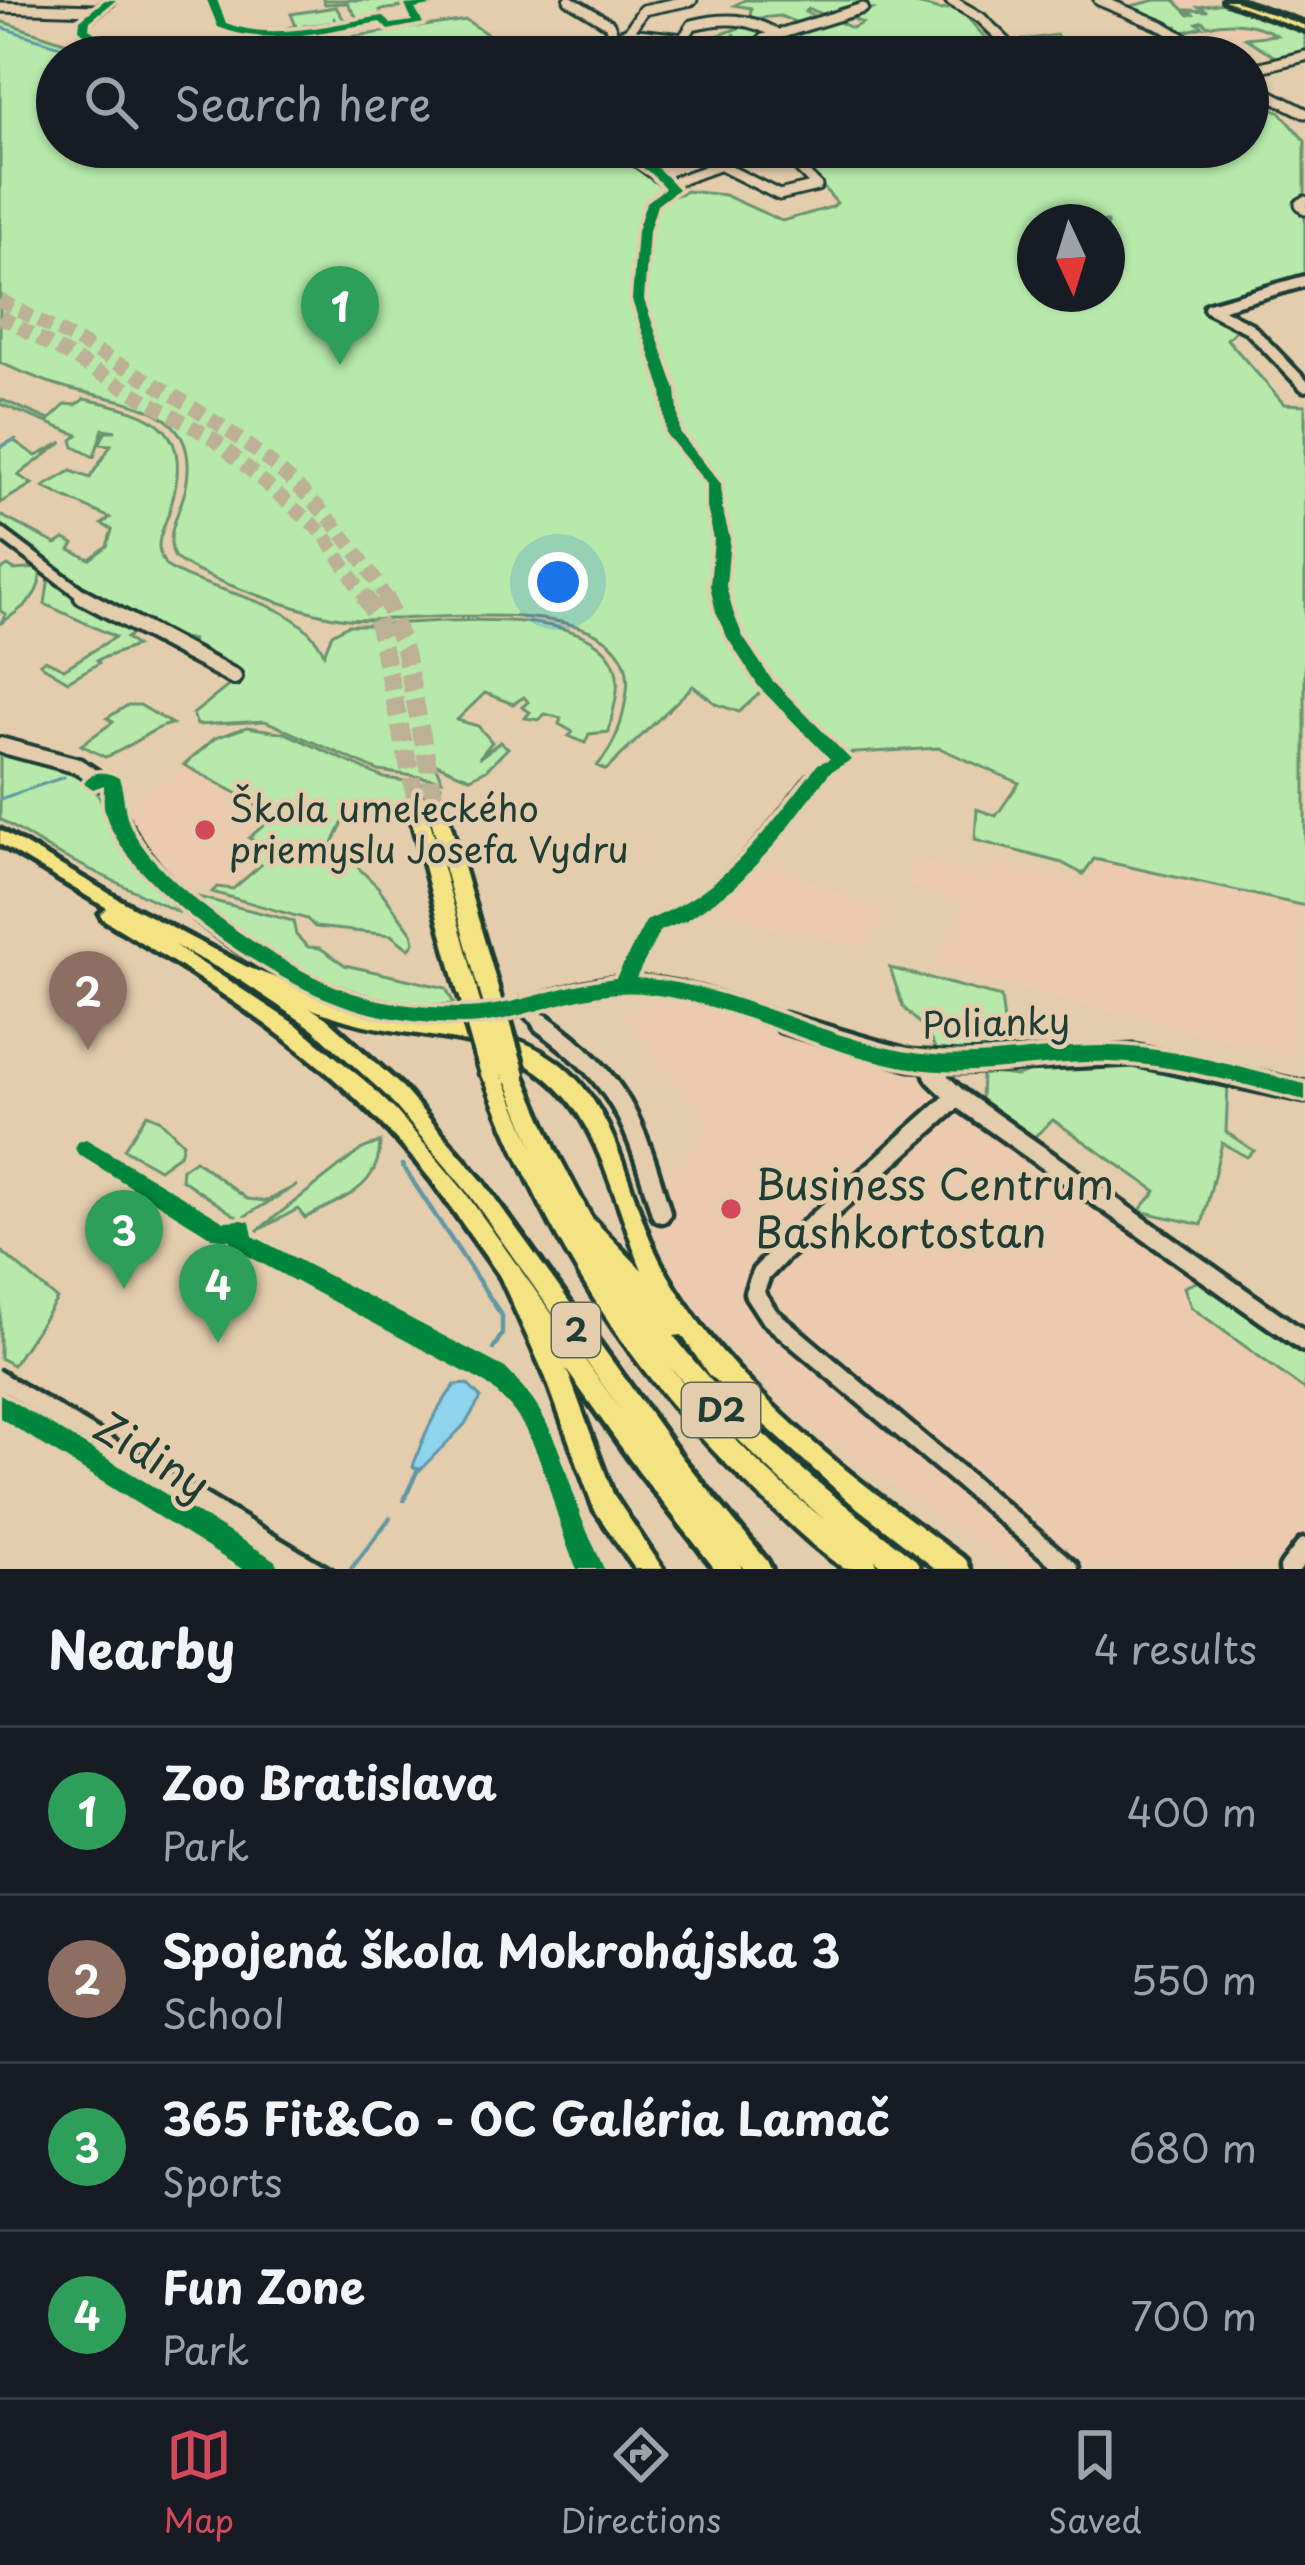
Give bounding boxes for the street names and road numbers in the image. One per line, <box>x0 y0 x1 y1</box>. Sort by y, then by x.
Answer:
street label: Polianky <box>921 991 1071 1051</box>
road number: 2 <box>552 1303 600 1357</box>
road number: D2 <box>682 1383 760 1437</box>
street label: Zidiny <box>83 1394 223 1514</box>

